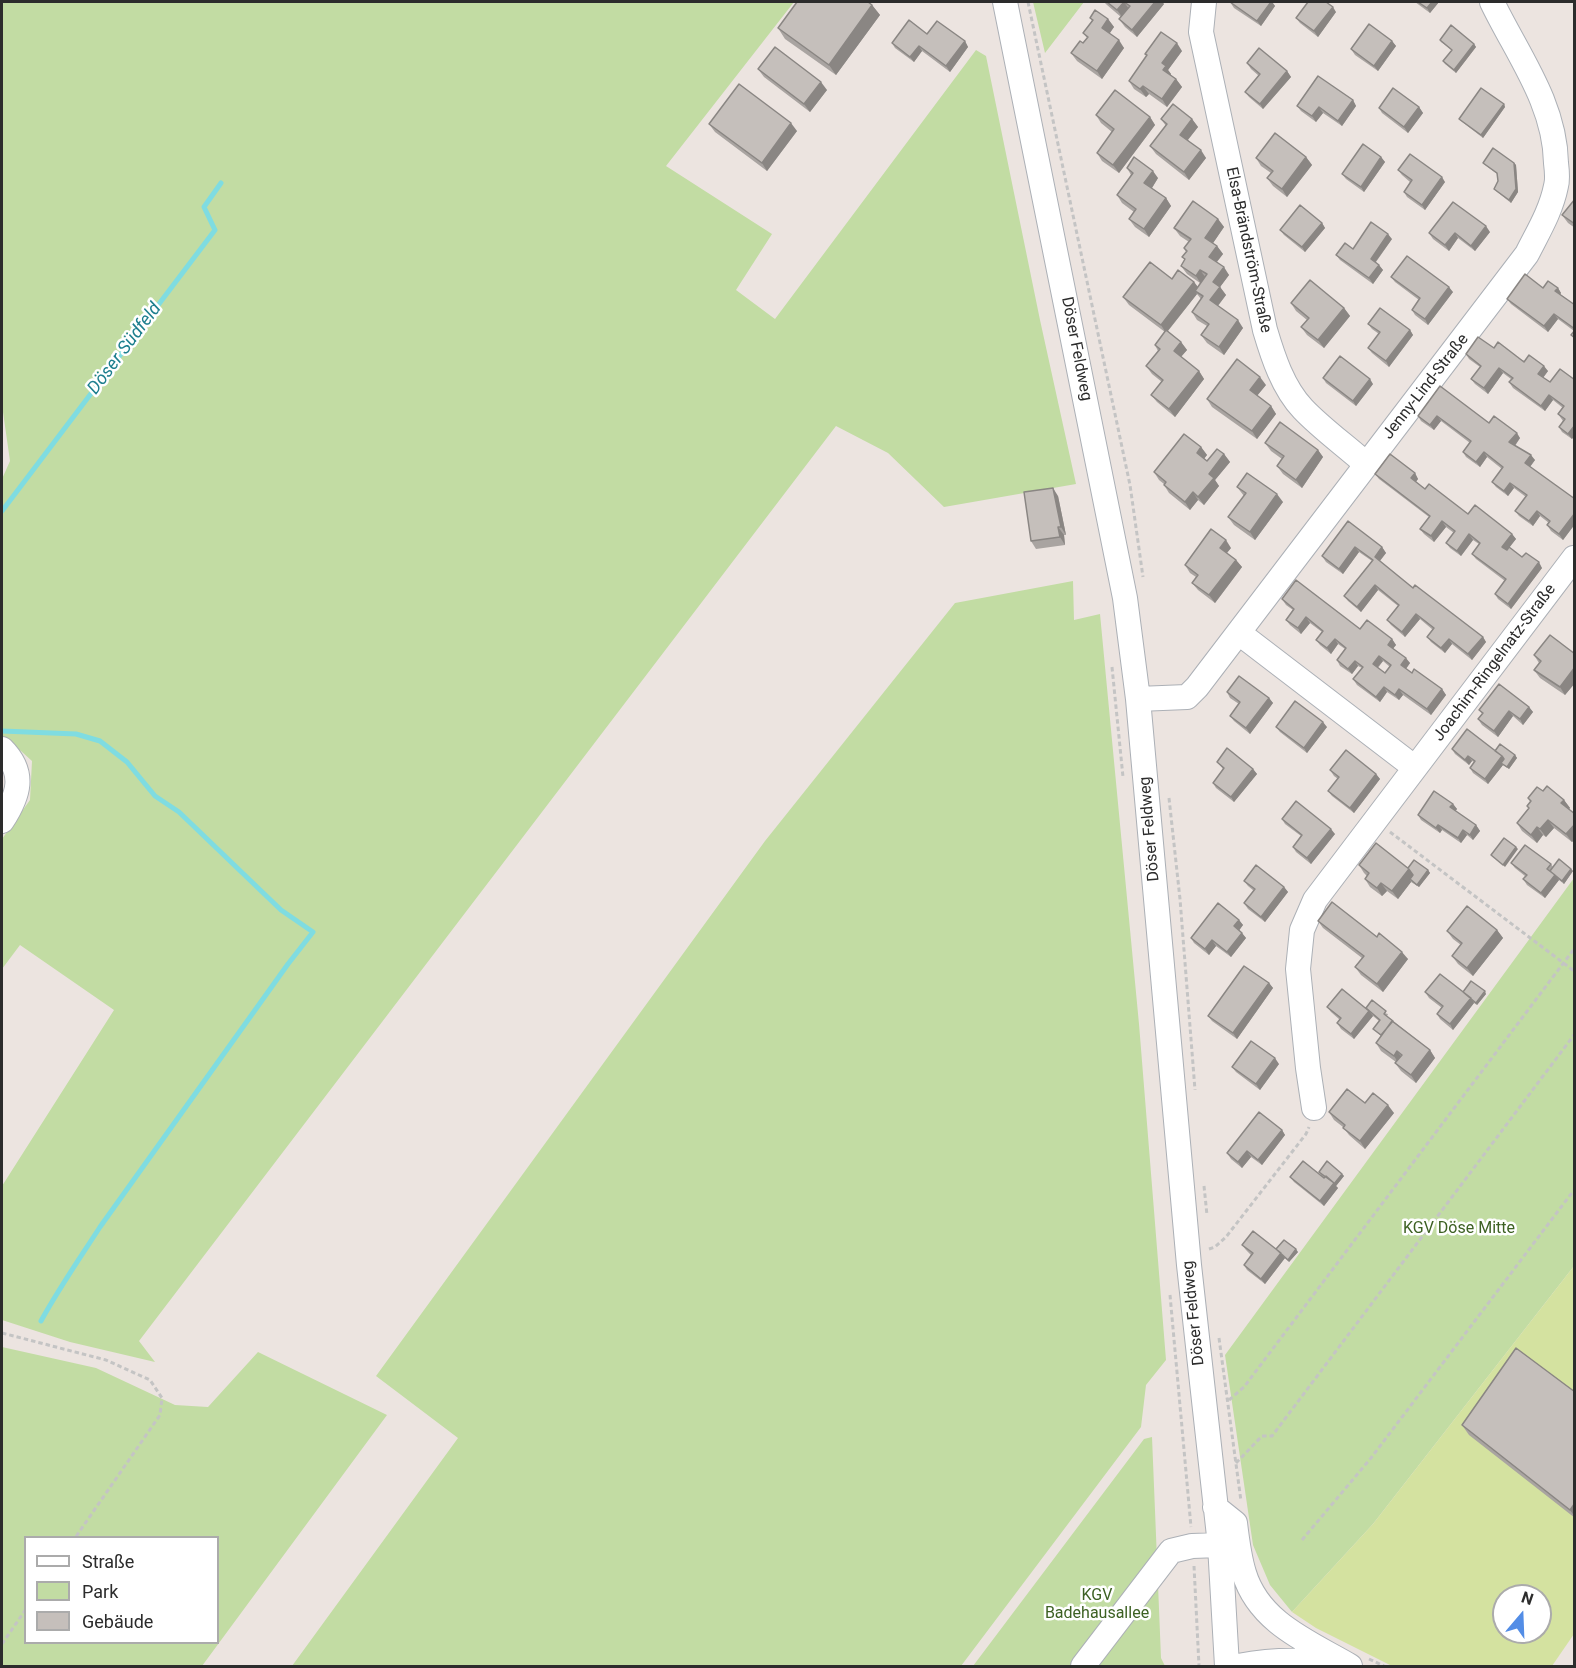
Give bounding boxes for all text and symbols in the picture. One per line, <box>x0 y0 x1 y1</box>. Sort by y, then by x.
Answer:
street label: Elsa-Brändström-Straße <box>1221 165 1275 335</box>
street label: Döser Feldweg <box>1057 295 1095 403</box>
water label: Döser Südfeld <box>84 299 166 399</box>
street label: Jenny-Lind-Straße <box>1379 331 1473 443</box>
street label: Joachim-Ringelnatz-Straße <box>1430 581 1560 745</box>
street label: Döser Feldweg <box>1136 776 1164 882</box>
park label: KGV Döse Mitte <box>1403 1219 1515 1239</box>
street label: Döser Feldweg <box>1179 1260 1209 1366</box>
legend <box>24 1536 219 1644</box>
text: Straße <box>82 1551 134 1572</box>
text: Park <box>82 1581 118 1602</box>
north arrow <box>1492 1584 1552 1644</box>
park label: KGV Badehausallee <box>1045 1586 1149 1624</box>
text: N <box>1519 1588 1536 1609</box>
text: Gebäude <box>82 1611 153 1632</box>

